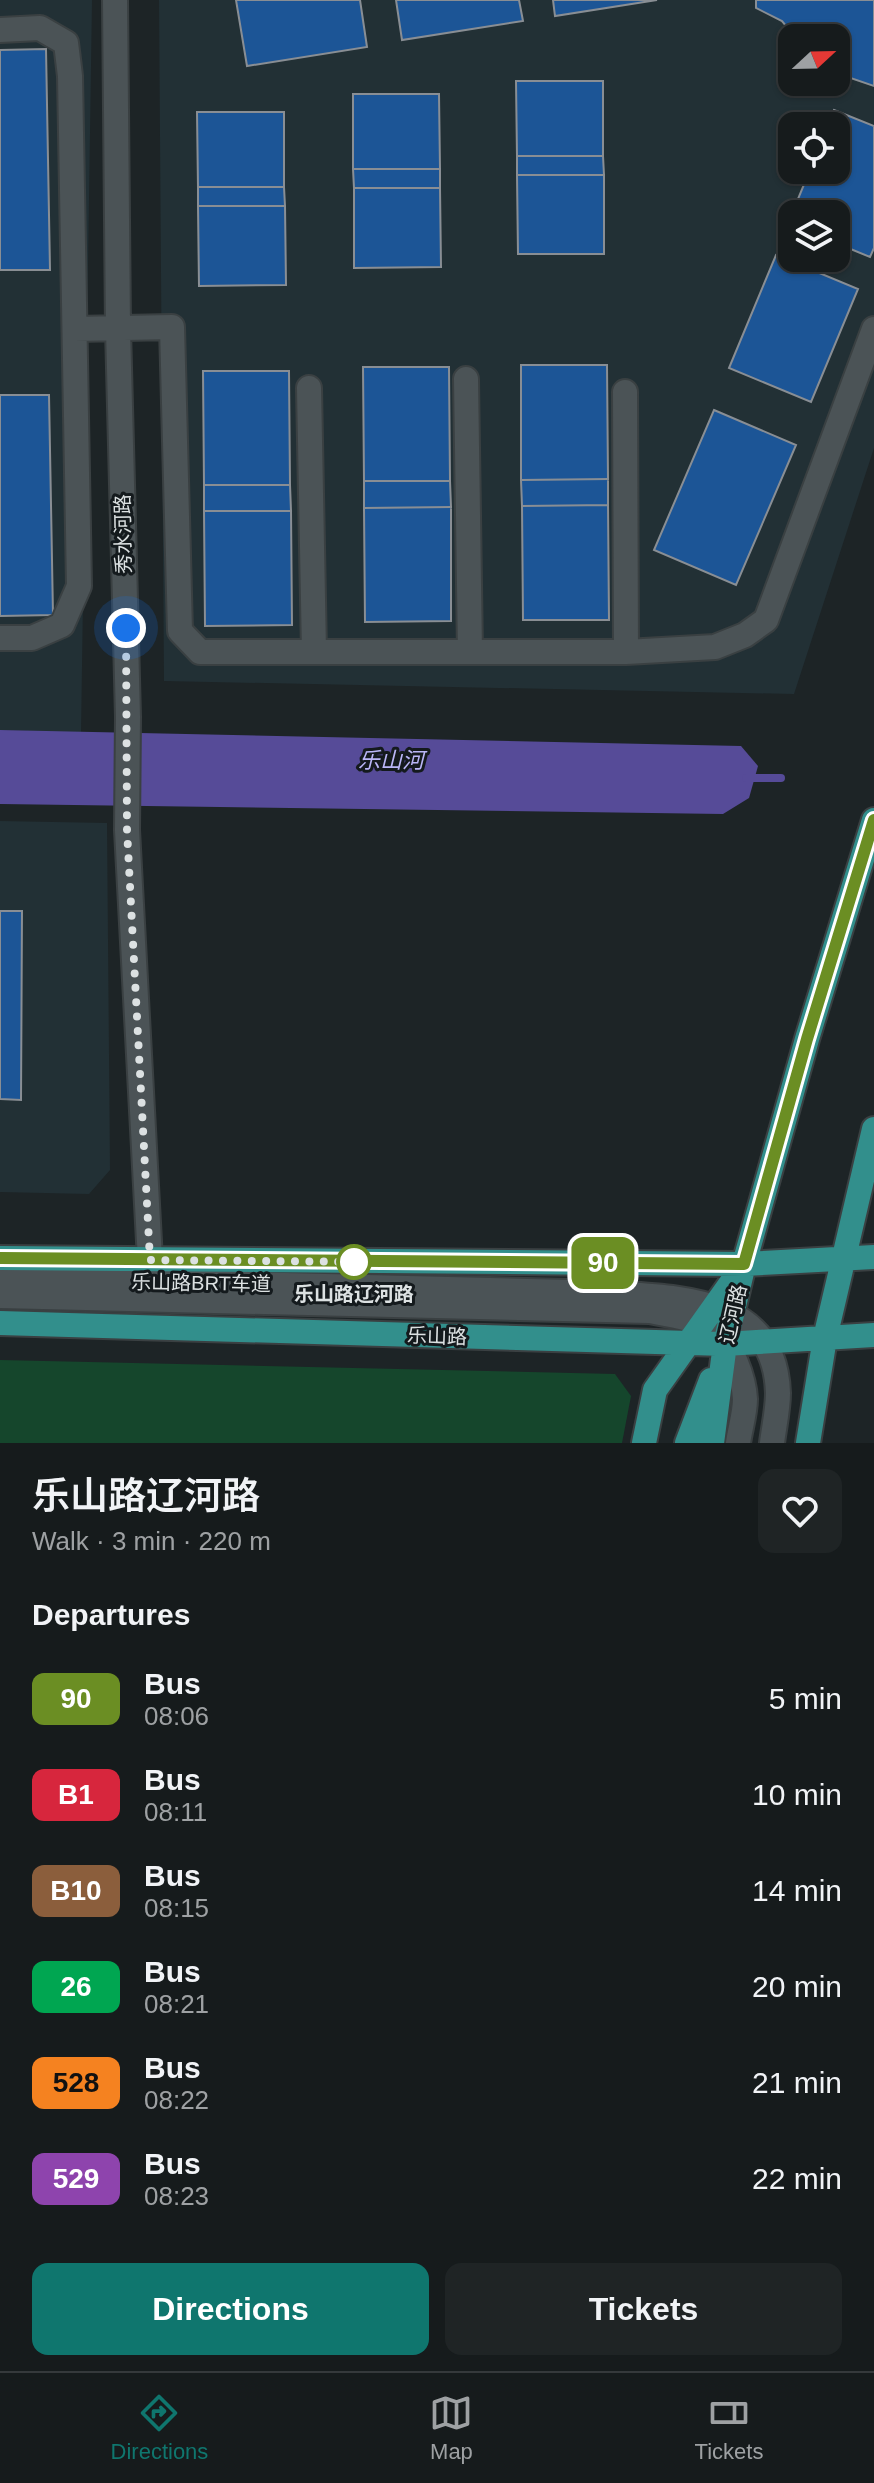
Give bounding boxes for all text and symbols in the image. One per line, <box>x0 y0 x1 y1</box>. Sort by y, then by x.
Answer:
north arrow <box>778 24 850 96</box>
map controls <box>778 24 850 272</box>
button: locate <box>778 112 850 184</box>
button: layers <box>778 200 850 272</box>
street label: 秀水河路 <box>111 494 135 574</box>
your location <box>106 608 146 648</box>
water label: 乐山河 <box>358 748 428 773</box>
line badge: 90 <box>567 1237 639 1289</box>
marker: 乐山路辽河路 <box>337 1245 371 1279</box>
text: 90 <box>587 1247 619 1278</box>
street label: 乐山路BRT车道 <box>131 1271 271 1295</box>
street label: 辽河路 <box>716 1282 750 1346</box>
place label: 乐山路辽河路 <box>294 1283 414 1305</box>
street label: 乐山路 <box>407 1324 467 1348</box>
button: heart <box>758 1469 842 1553</box>
text: 乐山路辽河路 <box>32 1475 260 1517</box>
text: Walk · 3 min · 220 m <box>32 1526 271 1556</box>
text: Departures <box>32 1598 190 1631</box>
text: Bus <box>144 1667 201 1700</box>
text: 5 min <box>769 1682 842 1715</box>
text: 90 <box>60 1683 92 1714</box>
text: 08:06 <box>144 1701 209 1731</box>
text: Bus <box>144 1763 201 1796</box>
text: 10 min <box>752 1778 842 1811</box>
text: B1 <box>58 1779 94 1810</box>
text: 08:11 <box>144 1797 207 1827</box>
text: Bus <box>144 1859 201 1892</box>
text: 14 min <box>752 1874 842 1907</box>
text: B10 <box>50 1875 102 1906</box>
text: 08:15 <box>144 1893 209 1923</box>
text: Bus <box>144 1955 201 1988</box>
text: 20 min <box>752 1970 842 2003</box>
text: 26 <box>60 1971 92 2002</box>
text: 08:21 <box>144 1989 209 2019</box>
text: Bus <box>144 2051 201 2084</box>
text: 21 min <box>752 2066 842 2099</box>
text: 528 <box>53 2067 99 2098</box>
text: 08:22 <box>144 2085 209 2115</box>
text: Bus <box>144 2147 201 2180</box>
text: 22 min <box>752 2162 842 2195</box>
text: 529 <box>53 2163 99 2194</box>
text: 08:23 <box>144 2181 209 2211</box>
button: Directions <box>32 2263 429 2355</box>
button: Tickets <box>445 2263 842 2355</box>
tab: Directions <box>111 2391 208 2465</box>
tab: Map <box>429 2391 473 2465</box>
tab: Tickets <box>695 2391 763 2465</box>

